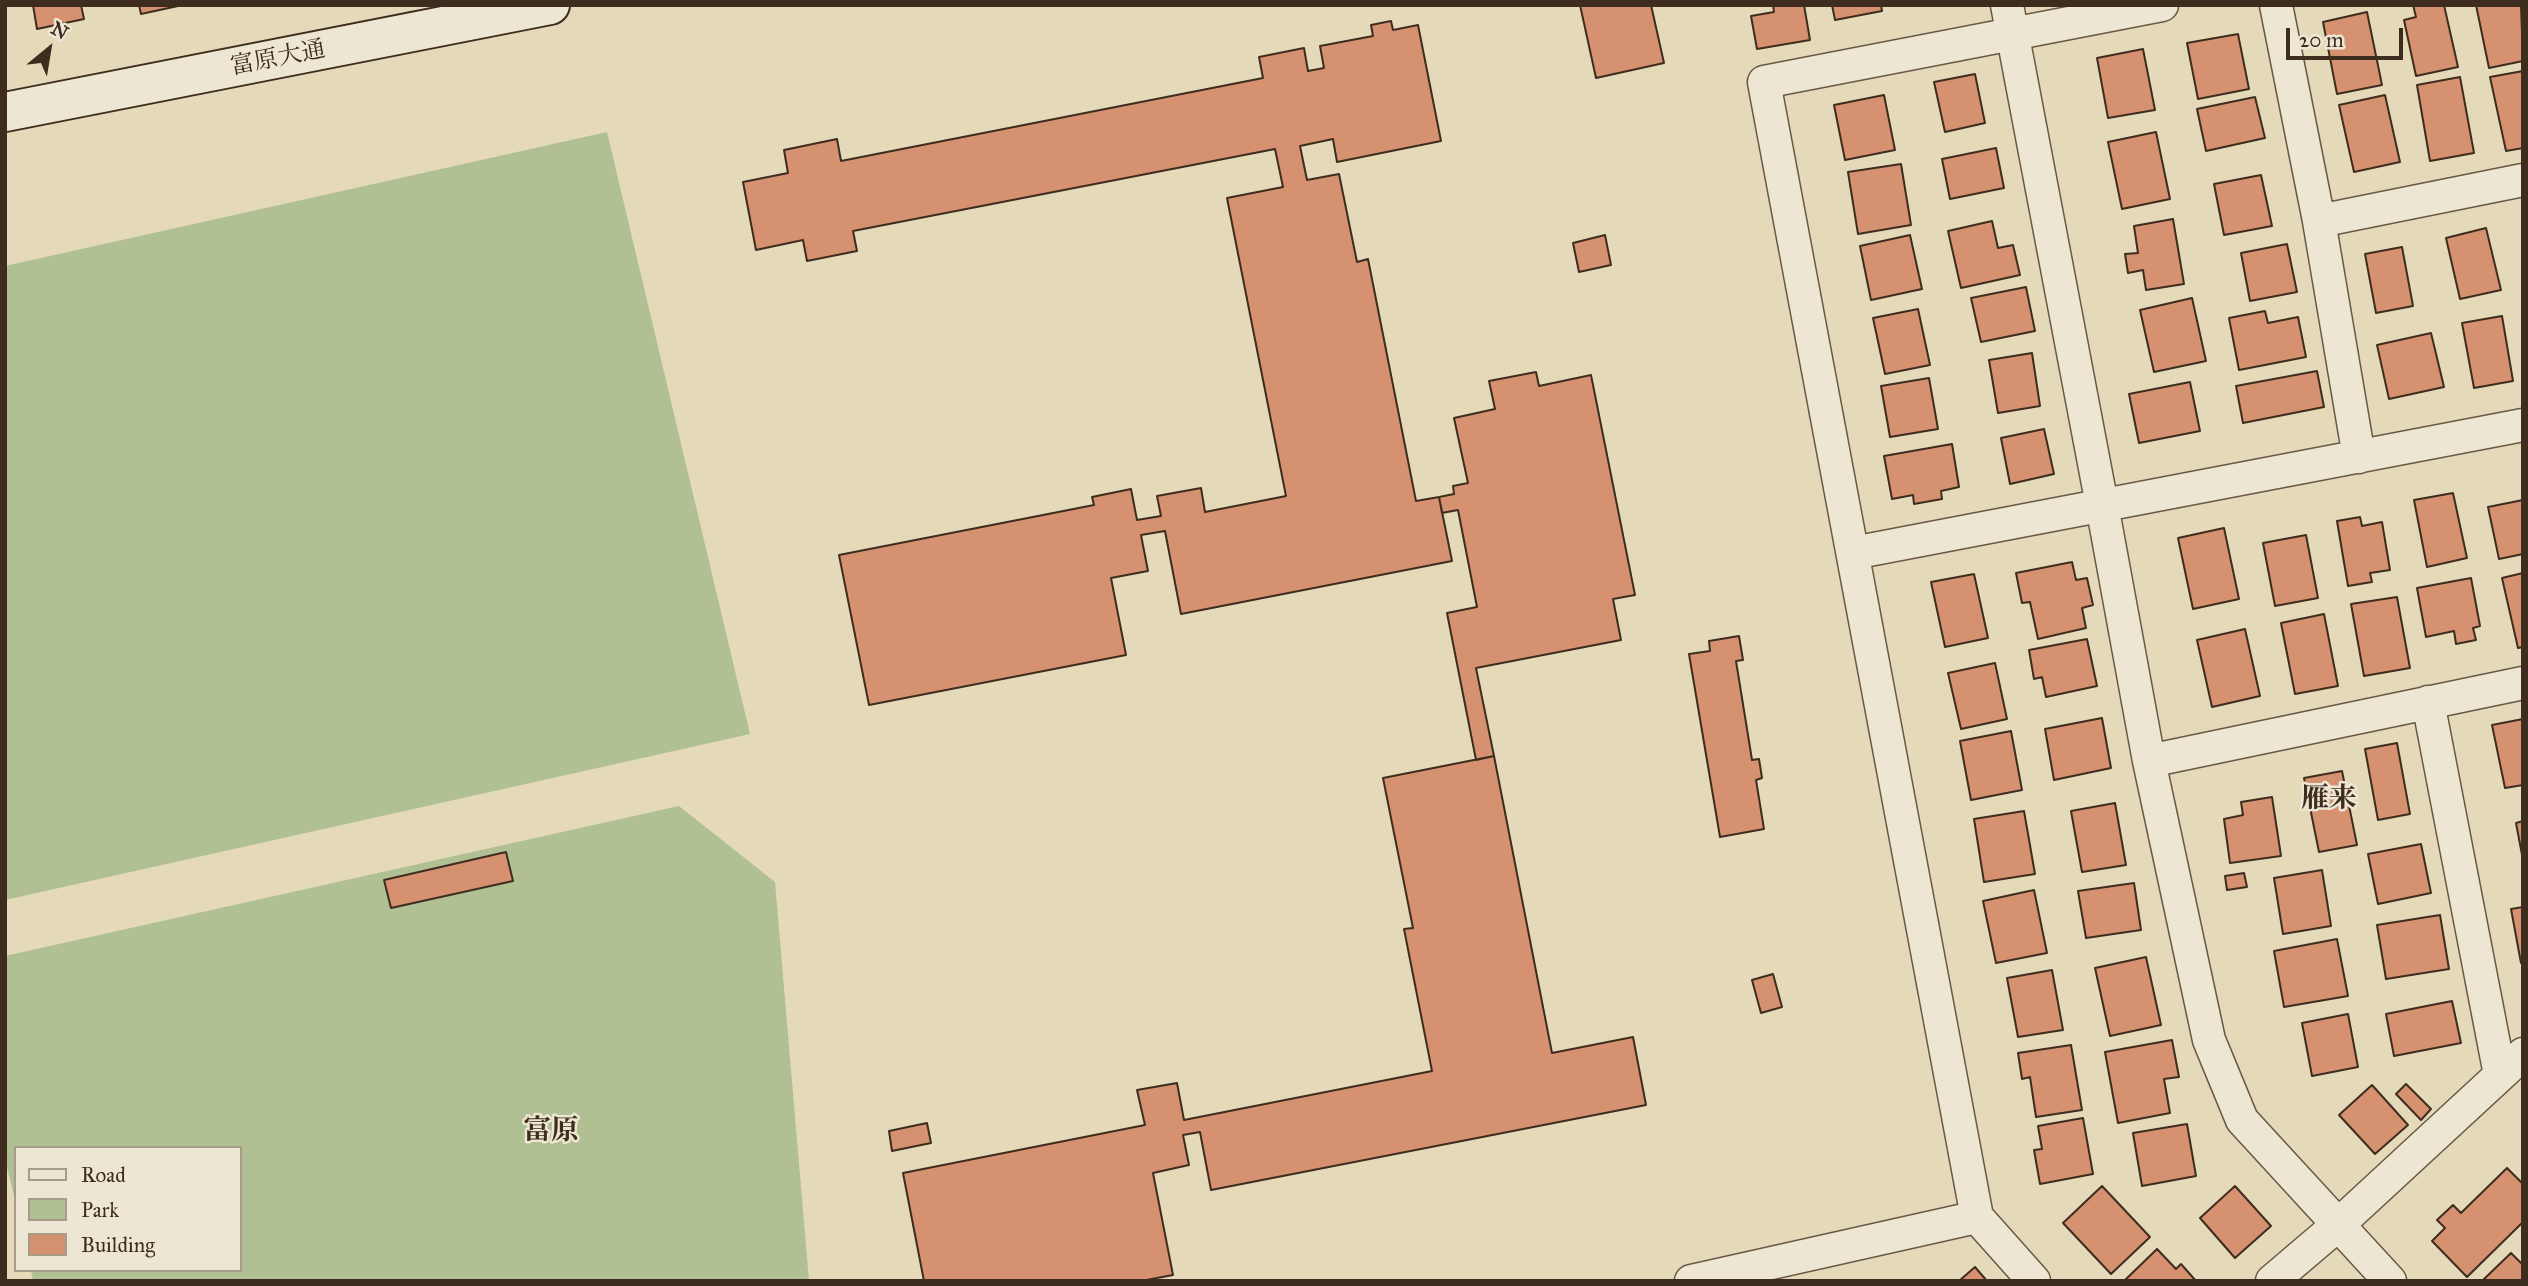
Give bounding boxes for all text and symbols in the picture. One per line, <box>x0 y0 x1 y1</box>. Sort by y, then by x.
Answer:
north arrow <box>14 14 84 84</box>
scale bar <box>2290 14 2407 58</box>
text: N <box>47 16 72 44</box>
text: 20 m <box>2299 27 2344 53</box>
street label: 富原大通 <box>228 36 328 82</box>
district label: 雁来 <box>2301 783 2357 817</box>
district label: 富原 <box>523 1115 579 1149</box>
legend <box>14 1146 242 1272</box>
text: Road <box>81 1162 126 1188</box>
text: Park <box>81 1197 119 1223</box>
text: Building <box>81 1232 155 1258</box>

